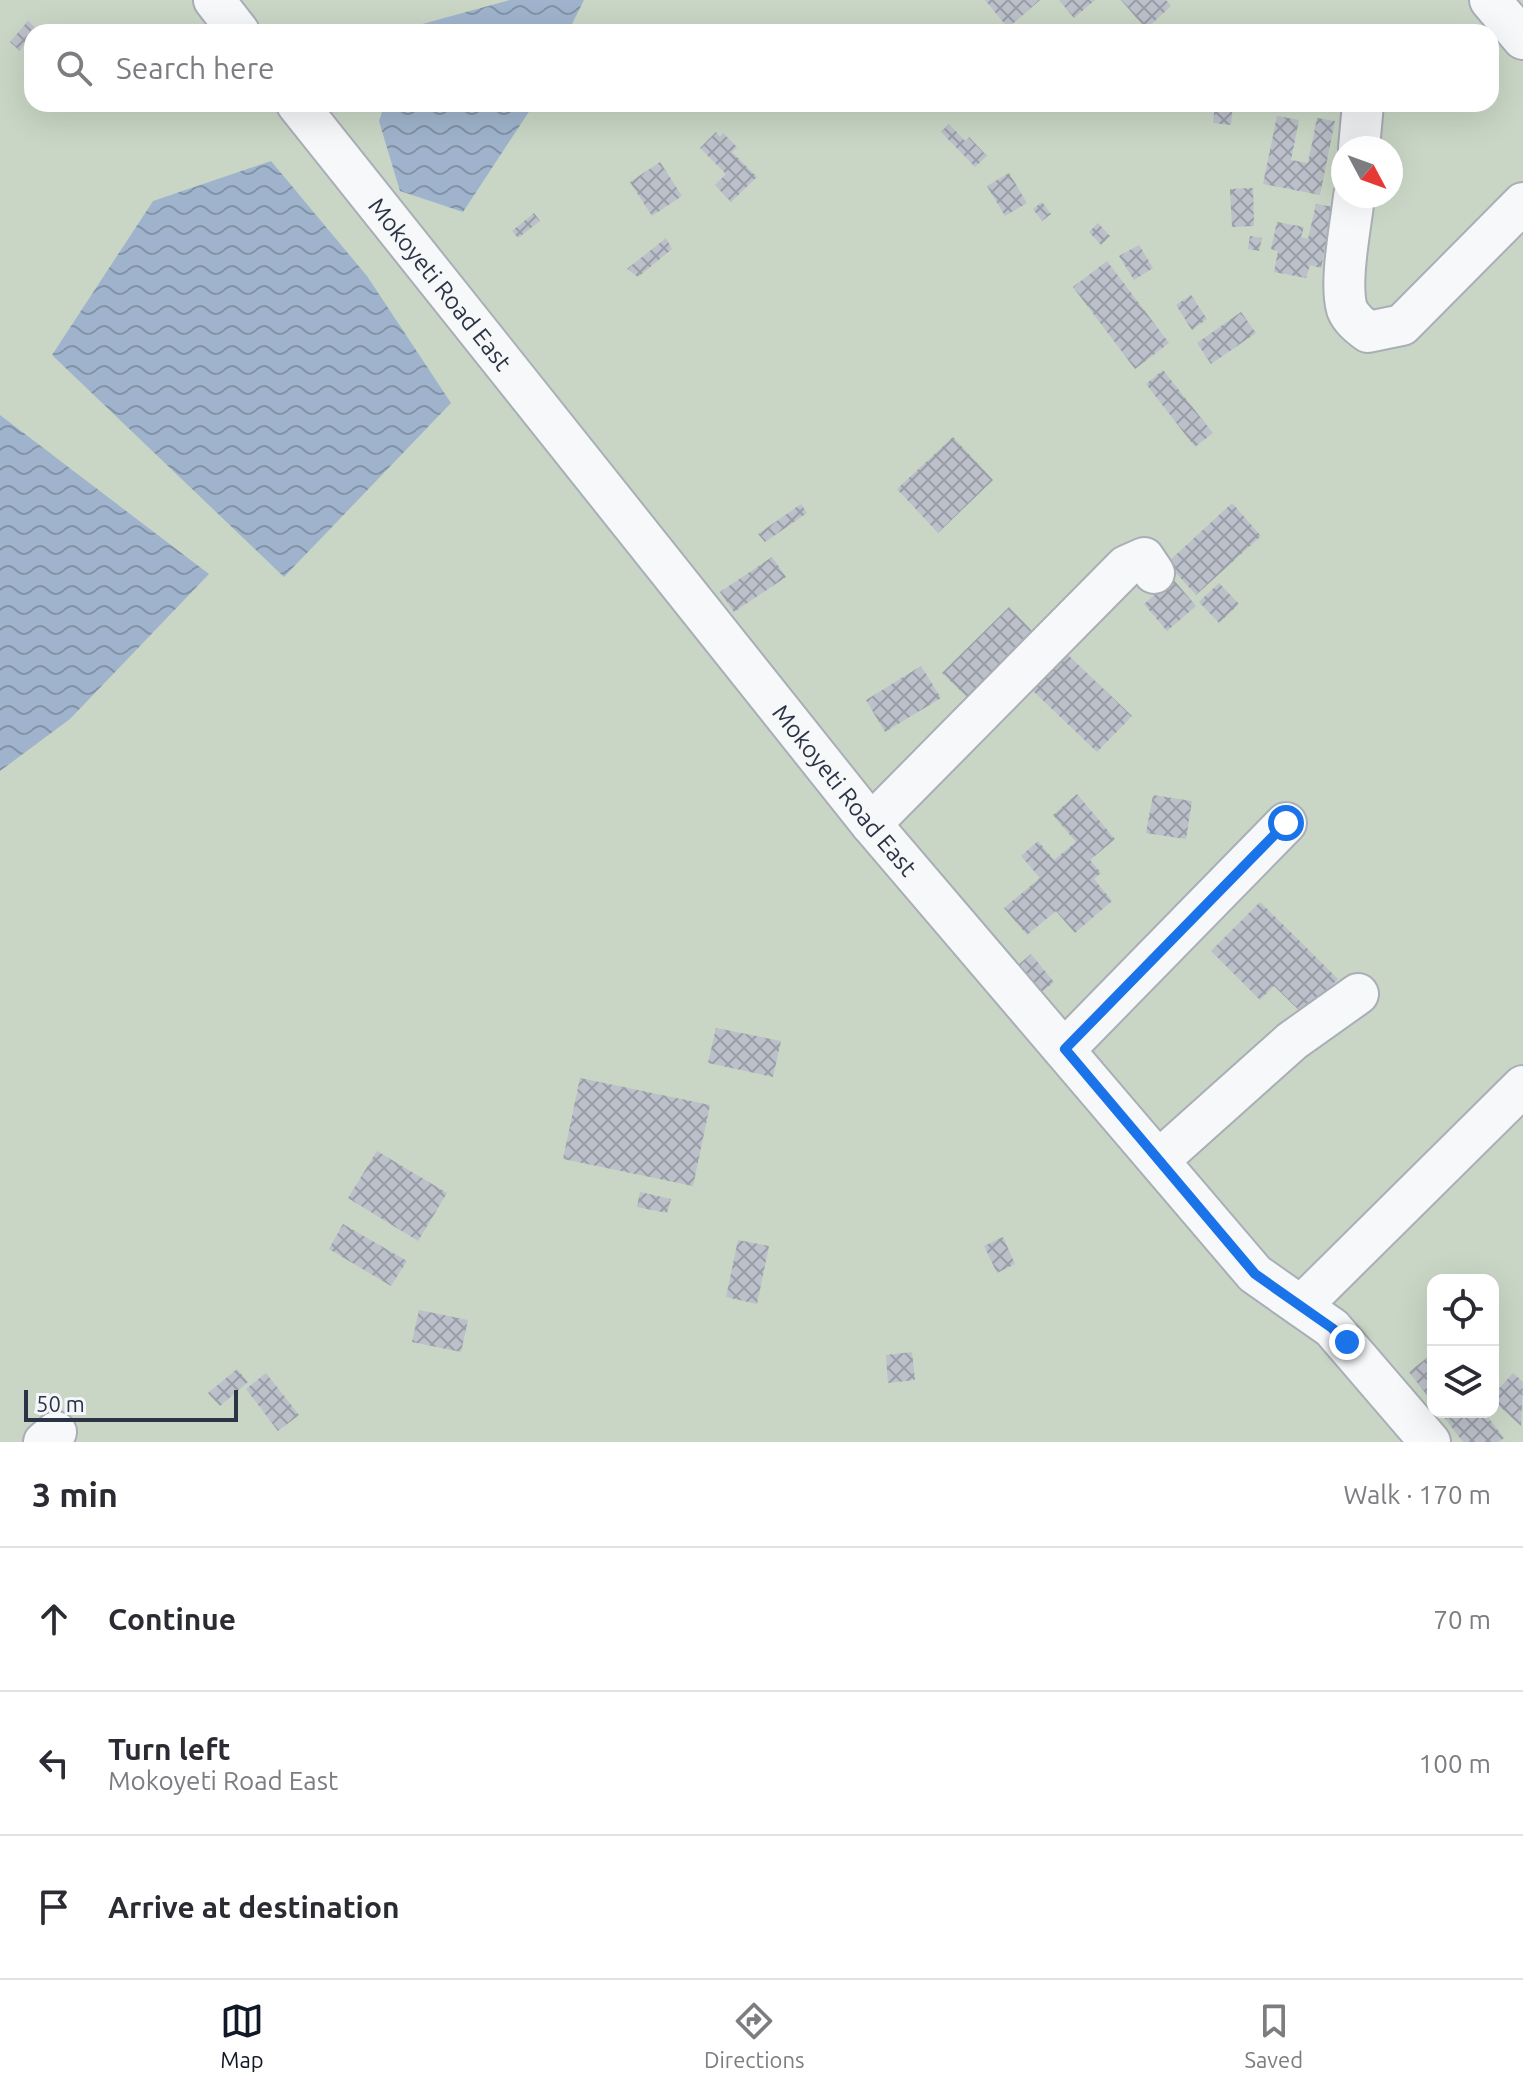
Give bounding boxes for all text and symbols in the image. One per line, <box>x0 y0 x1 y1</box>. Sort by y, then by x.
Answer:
search box <box>24 24 1499 112</box>
icon: search <box>52 46 96 90</box>
text: Search here <box>116 51 275 85</box>
north arrow <box>1331 136 1403 208</box>
street label: Mokoyeti Road East <box>364 192 518 376</box>
street label: Mokoyeti Road East <box>767 699 923 881</box>
route start <box>1268 805 1304 841</box>
map controls <box>1427 1274 1499 1418</box>
button: locate <box>1427 1274 1499 1346</box>
route end <box>1329 1324 1365 1360</box>
button: layers <box>1427 1346 1499 1418</box>
scale bar <box>24 1386 238 1422</box>
text: 50 m <box>36 1391 85 1416</box>
text: 3 min <box>32 1475 118 1513</box>
text: Walk · 170 m <box>1343 1480 1491 1509</box>
icon: ahead <box>32 1597 76 1641</box>
text: Continue <box>108 1602 236 1636</box>
text: 70 m <box>1433 1605 1491 1634</box>
text: Turn left <box>108 1732 230 1766</box>
icon: left <box>32 1741 76 1785</box>
text: 100 m <box>1419 1749 1491 1778</box>
text: Mokoyeti Road East <box>108 1766 338 1795</box>
icon: arrive <box>32 1885 76 1929</box>
text: Arrive at destination <box>108 1890 400 1924</box>
tab: Map <box>220 1999 264 2072</box>
tab: Directions <box>704 1999 805 2072</box>
tab: Saved <box>1244 1999 1303 2072</box>

